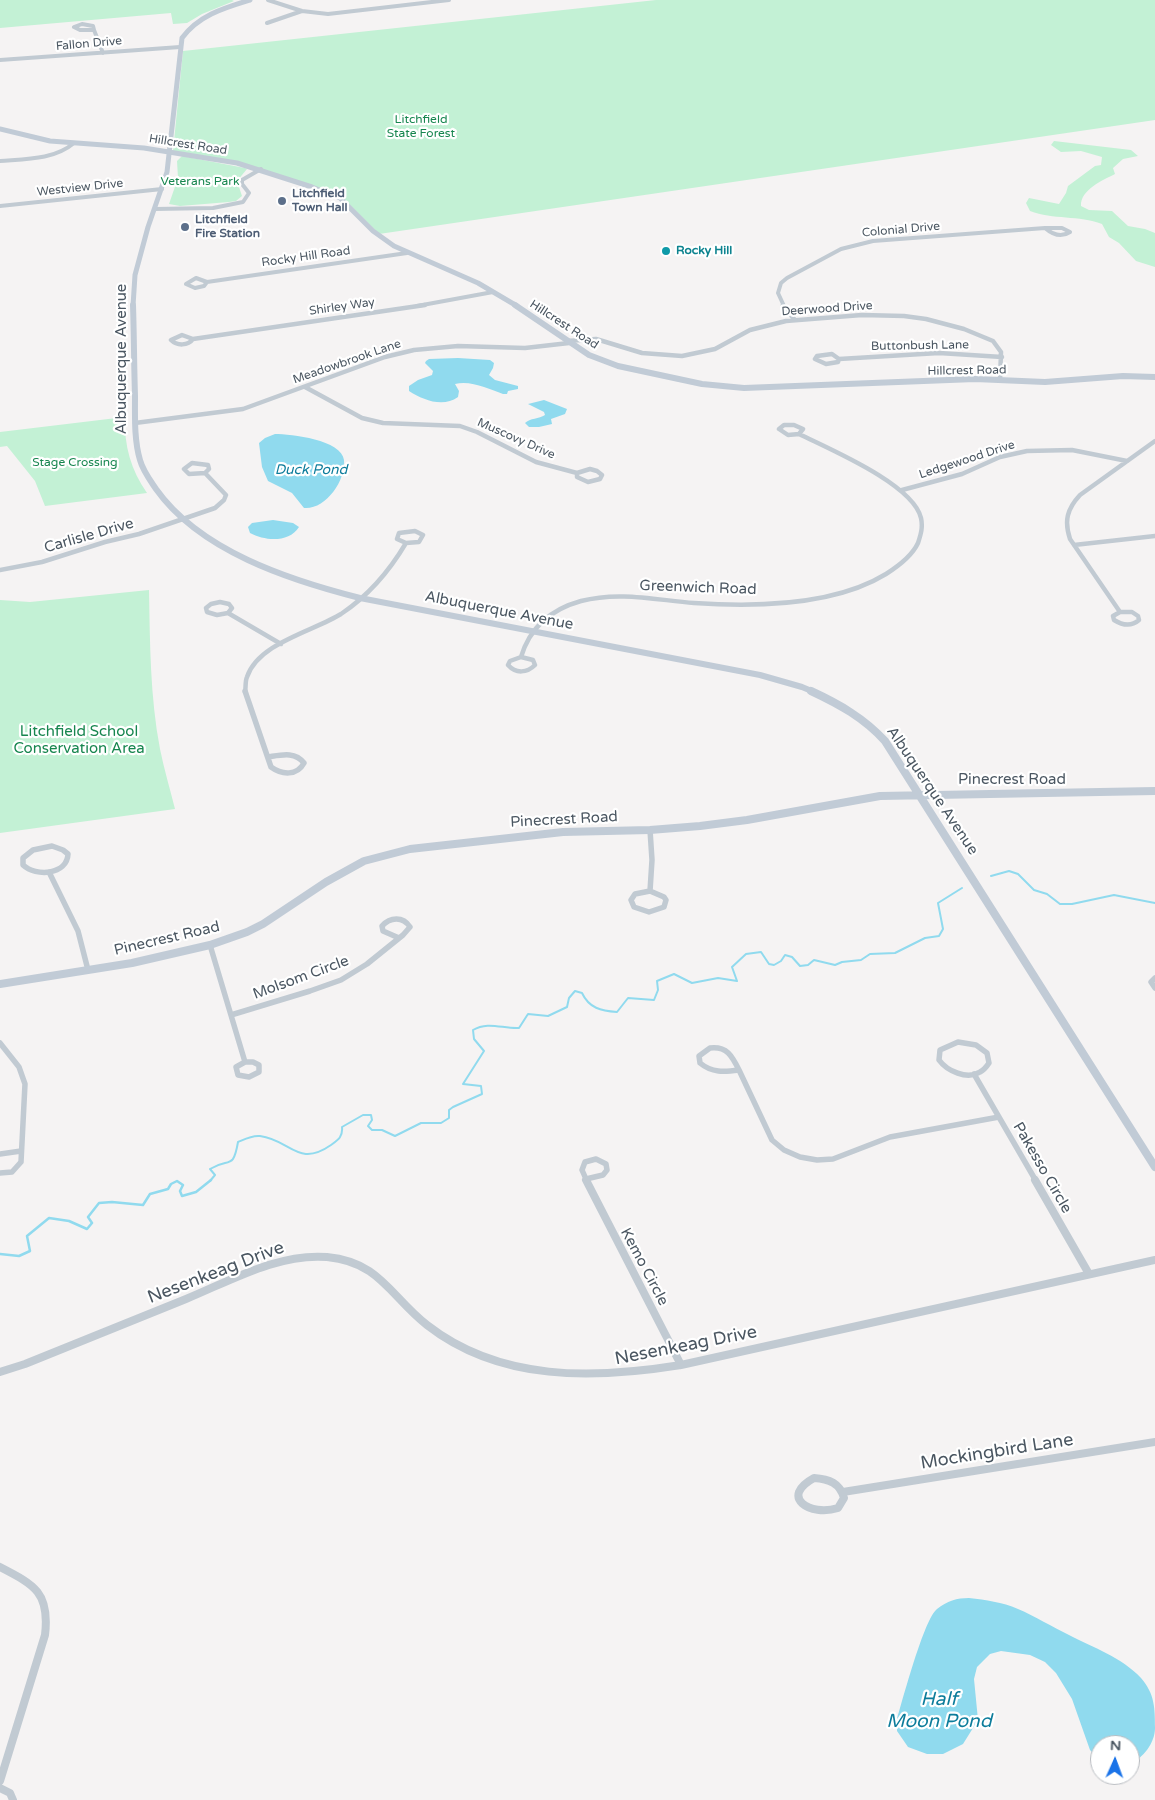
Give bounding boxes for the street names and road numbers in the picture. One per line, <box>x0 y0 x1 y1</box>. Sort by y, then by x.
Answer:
street label: Fallon Drive <box>55 34 123 54</box>
street label: Hillcrest Road <box>148 132 228 158</box>
street label: Westview Drive <box>36 176 124 200</box>
street label: Colonial Drive <box>861 219 941 241</box>
street label: Rocky Hill Road <box>261 244 351 270</box>
street label: Albuquerque Avenue <box>113 284 131 434</box>
street label: Shirley Way <box>308 295 376 319</box>
street label: Hillcrest Road <box>527 297 601 353</box>
street label: Deerwood Drive <box>781 299 873 319</box>
street label: Meadowbrook Lane <box>291 337 403 387</box>
street label: Buttonbush Lane <box>871 338 969 354</box>
street label: Hillcrest Road <box>927 363 1007 379</box>
street label: Muscovy Drive <box>475 415 557 463</box>
street label: Ledgewood Drive <box>917 438 1017 482</box>
street label: Carlisle Drive <box>42 515 136 557</box>
street label: Greenwich Road <box>639 577 757 599</box>
street label: Albuquerque Avenue <box>423 588 575 634</box>
street label: Albuquerque Avenue <box>882 723 982 859</box>
street label: Pinecrest Road <box>958 771 1066 789</box>
street label: Pinecrest Road <box>510 808 618 832</box>
street label: Pinecrest Road <box>112 918 222 960</box>
street label: Molsom Circle <box>250 952 352 1004</box>
street label: Pakesso Circle <box>1009 1119 1075 1217</box>
street label: Kemo Circle <box>616 1225 672 1309</box>
street label: Nesenkeag Drive <box>145 1237 287 1309</box>
street label: Nesenkeag Drive <box>613 1322 759 1370</box>
street label: Mockingbird Lane <box>919 1429 1075 1475</box>

